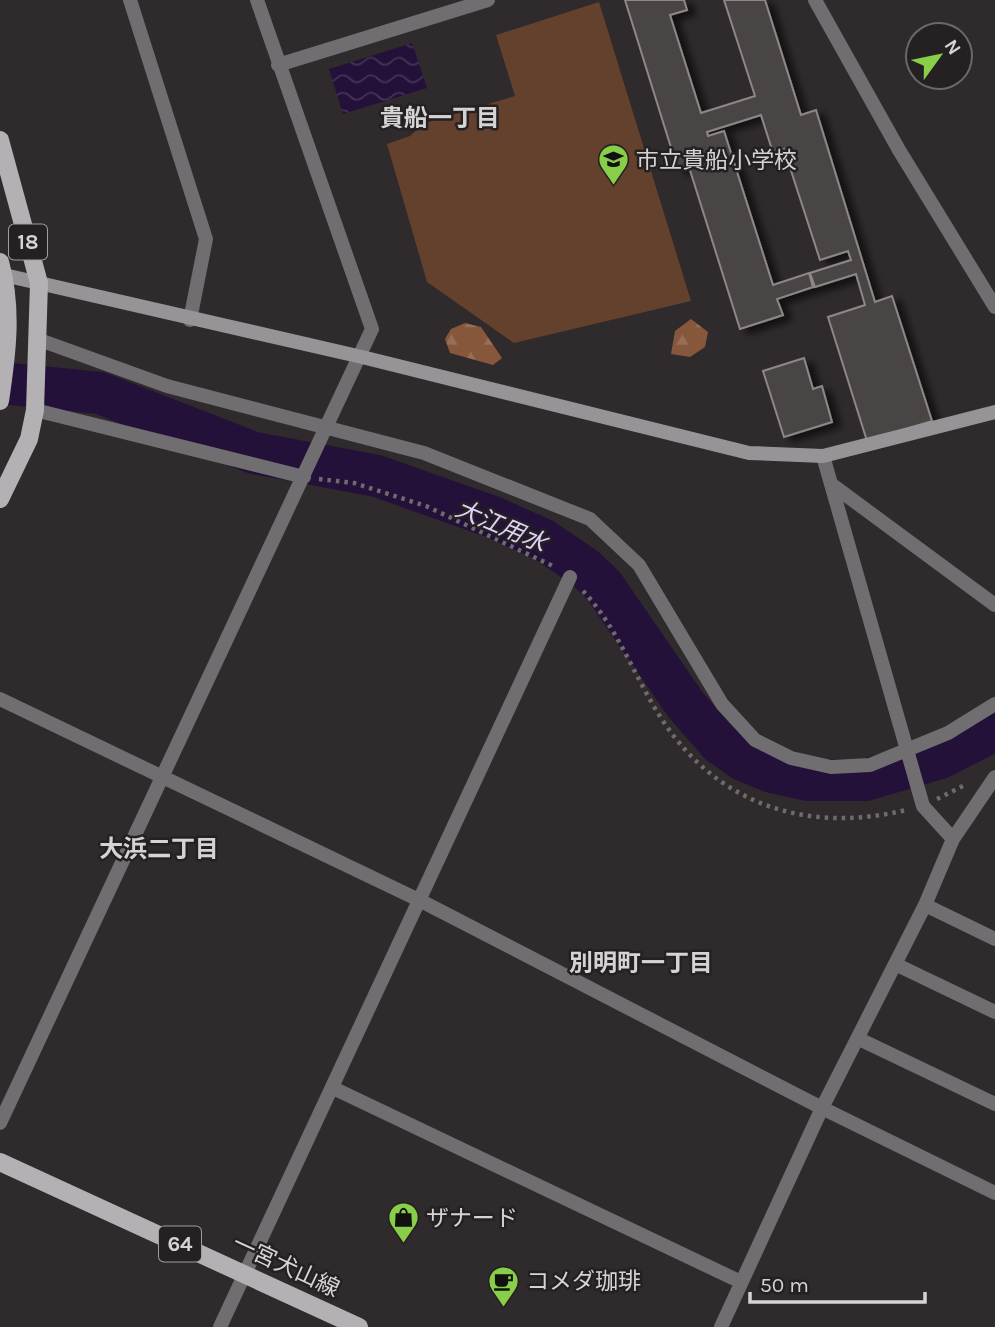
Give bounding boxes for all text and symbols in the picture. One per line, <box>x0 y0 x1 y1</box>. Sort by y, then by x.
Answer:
north arrow <box>904 21 974 91</box>
text: N <box>939 36 965 59</box>
district label: 貴船一丁目 <box>380 104 500 132</box>
school or university icon: 市立貴船小学校 <box>596 143 630 187</box>
place label: 市立貴船小学校 <box>636 147 797 174</box>
road number: 18 <box>9 224 47 260</box>
water label: 大江用水 <box>451 494 553 559</box>
district label: 大浜二丁目 <box>99 835 219 863</box>
district label: 別明町一丁目 <box>569 949 713 977</box>
shop icon: ザナード <box>386 1201 420 1245</box>
place label: ザナード <box>426 1205 518 1232</box>
road number: 64 <box>159 1226 201 1262</box>
street label: 一宮犬山線 <box>228 1229 344 1303</box>
scale bar <box>750 1260 925 1304</box>
cafe icon: コメダ珈琲 <box>486 1264 520 1308</box>
place label: コメダ珈琲 <box>526 1268 641 1295</box>
text: 50 m <box>760 1273 809 1297</box>

